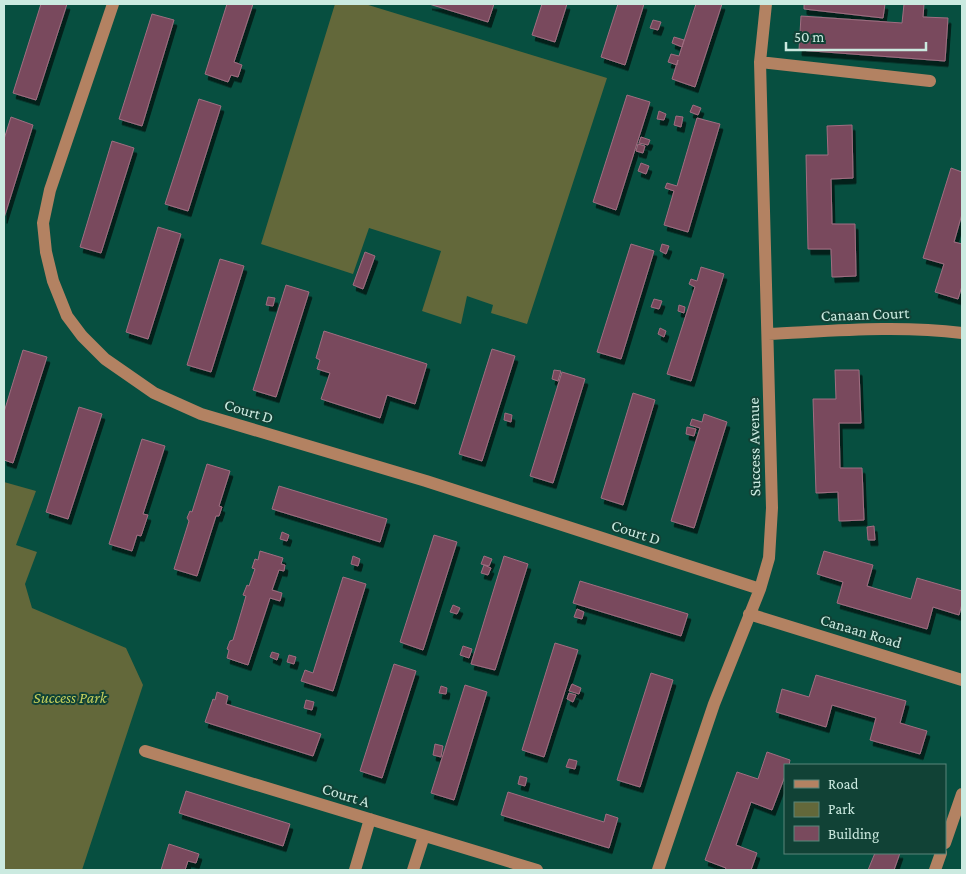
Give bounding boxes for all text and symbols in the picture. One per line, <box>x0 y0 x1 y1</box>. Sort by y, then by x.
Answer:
scale bar <box>786 20 926 52</box>
text: 50 m <box>794 29 824 45</box>
street label: Canaan Court <box>820 304 910 324</box>
street label: Court D <box>222 396 276 426</box>
street label: Success Avenue <box>745 397 763 497</box>
street label: Court D <box>609 516 663 548</box>
street label: Canaan Road <box>818 611 904 652</box>
park label: Success Park <box>33 689 108 706</box>
legend <box>784 764 946 854</box>
text: Road <box>828 776 859 792</box>
street label: Court A <box>320 780 373 811</box>
text: Park <box>828 801 855 817</box>
text: Building <box>828 826 879 843</box>

